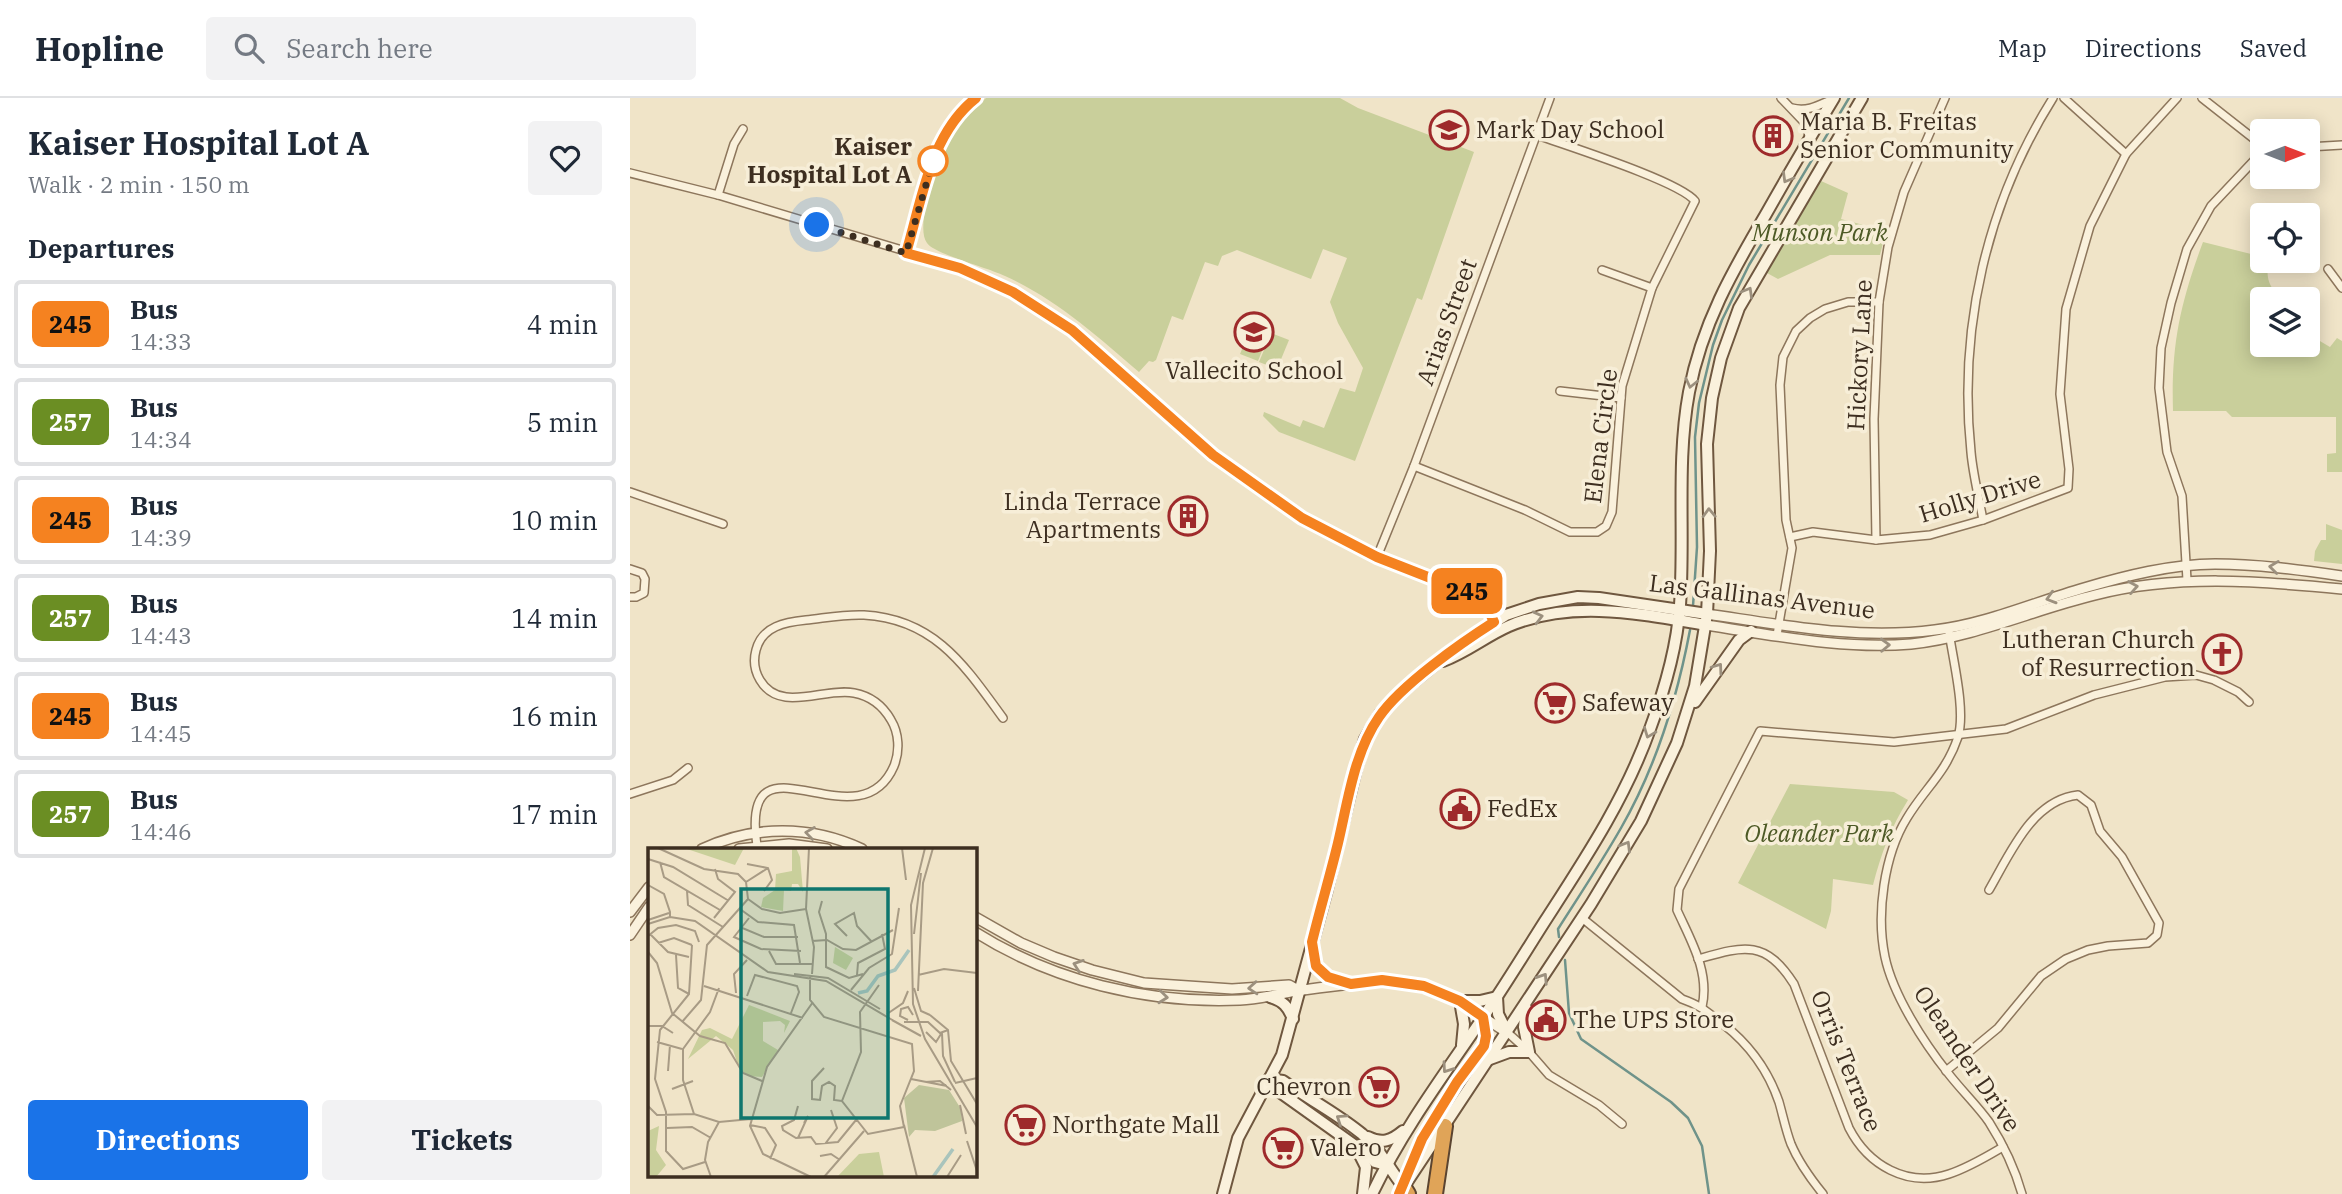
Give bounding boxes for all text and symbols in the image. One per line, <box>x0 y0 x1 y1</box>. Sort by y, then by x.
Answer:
search box <box>206 17 696 80</box>
text: Hopline <box>35 27 164 70</box>
icon: search <box>230 29 268 67</box>
text: Search here <box>286 31 433 65</box>
text: Map <box>1998 32 2047 64</box>
text: Directions <box>2085 32 2202 64</box>
text: Saved <box>2240 32 2307 64</box>
place label: Maria B. Freitas Senior Community <box>1800 105 2013 165</box>
school or university icon: Mark Day School <box>1428 109 1470 151</box>
place label: Mark Day School <box>1476 113 1664 145</box>
building icon: Maria B. Freitas Senior Community <box>1752 115 1794 157</box>
north arrow <box>2250 119 2320 189</box>
map controls <box>2250 119 2320 357</box>
text: Kaiser Hospital Lot A <box>28 121 369 164</box>
button: heart <box>528 121 602 195</box>
place label: Kaiser Hospital Lot A <box>747 130 912 190</box>
marker: Kaiser Hospital Lot A <box>918 146 948 176</box>
text: Walk · 2 min · 150 m <box>28 169 250 199</box>
one-way arrow <box>1782 170 1795 183</box>
button: locate <box>2250 203 2320 273</box>
your location <box>799 207 834 242</box>
park label: Munson Park <box>1751 216 1888 248</box>
text: Departures <box>28 231 174 265</box>
street label: Arias Street <box>1408 254 1484 389</box>
street label: Hickory Lane <box>1839 279 1879 431</box>
one-way arrow <box>1740 287 1753 300</box>
button: layers <box>2250 287 2320 357</box>
text: Bus <box>130 292 178 326</box>
text: 4 min <box>527 307 598 341</box>
text: 245 <box>49 308 92 340</box>
school or university icon: Vallecito School <box>1233 311 1275 353</box>
text: 14:33 <box>130 326 192 356</box>
place label: Vallecito School <box>1165 354 1343 386</box>
street label: Elena Circle <box>1576 367 1624 505</box>
one-way arrow <box>1685 377 1699 389</box>
text: Bus <box>130 390 178 424</box>
text: 5 min <box>527 405 598 439</box>
text: 257 <box>49 406 92 438</box>
text: 14:34 <box>130 424 192 454</box>
street label: Holly Drive <box>1915 462 2045 530</box>
place label: Linda Terrace Apartments <box>1004 485 1161 545</box>
text: Bus <box>130 488 178 522</box>
building icon: Linda Terrace Apartments <box>1167 495 1209 537</box>
text: 10 min <box>511 503 598 537</box>
text: 245 <box>49 504 92 536</box>
one-way arrow <box>1701 507 1716 518</box>
text: 14:39 <box>130 522 192 552</box>
one-way arrow <box>2268 560 2279 575</box>
street label: Las Gallinas Avenue <box>1647 566 1877 626</box>
line badge: 245 <box>1427 568 1507 614</box>
text: 245 <box>1445 575 1489 607</box>
one-way arrow <box>2127 580 2139 595</box>
text: Bus <box>130 586 178 620</box>
one-way arrow <box>2045 590 2057 605</box>
text: 14 min <box>511 601 598 635</box>
text: 257 <box>49 602 92 634</box>
one-way arrow <box>1532 611 1544 625</box>
text: 14:43 <box>130 620 192 650</box>
place label: Lutheran Church of Resurrection <box>2002 623 2195 683</box>
church icon: Lutheran Church of Resurrection <box>2201 633 2243 675</box>
one-way arrow <box>1880 637 1891 652</box>
one-way arrow <box>1709 663 1722 676</box>
supermarket icon: Safeway <box>1534 682 1576 724</box>
text: Bus <box>130 684 178 718</box>
place label: Safeway <box>1582 686 1674 718</box>
text: 16 min <box>511 699 598 733</box>
text: 245 <box>49 700 92 732</box>
text: 14:45 <box>130 718 192 748</box>
one-way arrow <box>1643 726 1657 738</box>
text: Bus <box>130 782 178 816</box>
public building icon: FedEx <box>1439 788 1481 830</box>
place label: FedEx <box>1487 792 1558 824</box>
text: 17 min <box>511 797 598 831</box>
text: 257 <box>49 798 92 830</box>
text: 14:46 <box>130 816 192 846</box>
park label: Oleander Park <box>1744 817 1894 849</box>
one-way arrow <box>804 826 816 841</box>
one-way arrow <box>1618 840 1631 853</box>
inset map <box>648 848 976 1176</box>
one-way arrow <box>1073 959 1085 973</box>
one-way arrow <box>1534 973 1547 986</box>
street label: Oleander Drive <box>1907 979 2029 1138</box>
one-way arrow <box>1247 980 1258 995</box>
street label: Orris Terrace <box>1804 985 1890 1136</box>
one-way arrow <box>1158 989 1169 1004</box>
public building icon: The UPS Store <box>1525 999 1567 1041</box>
place label: The UPS Store <box>1573 1003 1734 1035</box>
one-way arrow <box>1443 1060 1455 1073</box>
supermarket icon: Chevron <box>1358 1066 1400 1108</box>
place label: Chevron <box>1256 1070 1352 1102</box>
button: Directions <box>28 1100 308 1180</box>
button: Tickets <box>322 1100 602 1180</box>
supermarket icon: Northgate Mall <box>1004 1104 1046 1146</box>
place label: Northgate Mall <box>1052 1108 1220 1140</box>
one-way arrow <box>1336 1115 1349 1127</box>
supermarket icon: Valero <box>1262 1127 1304 1169</box>
place label: Valero <box>1310 1131 1382 1163</box>

